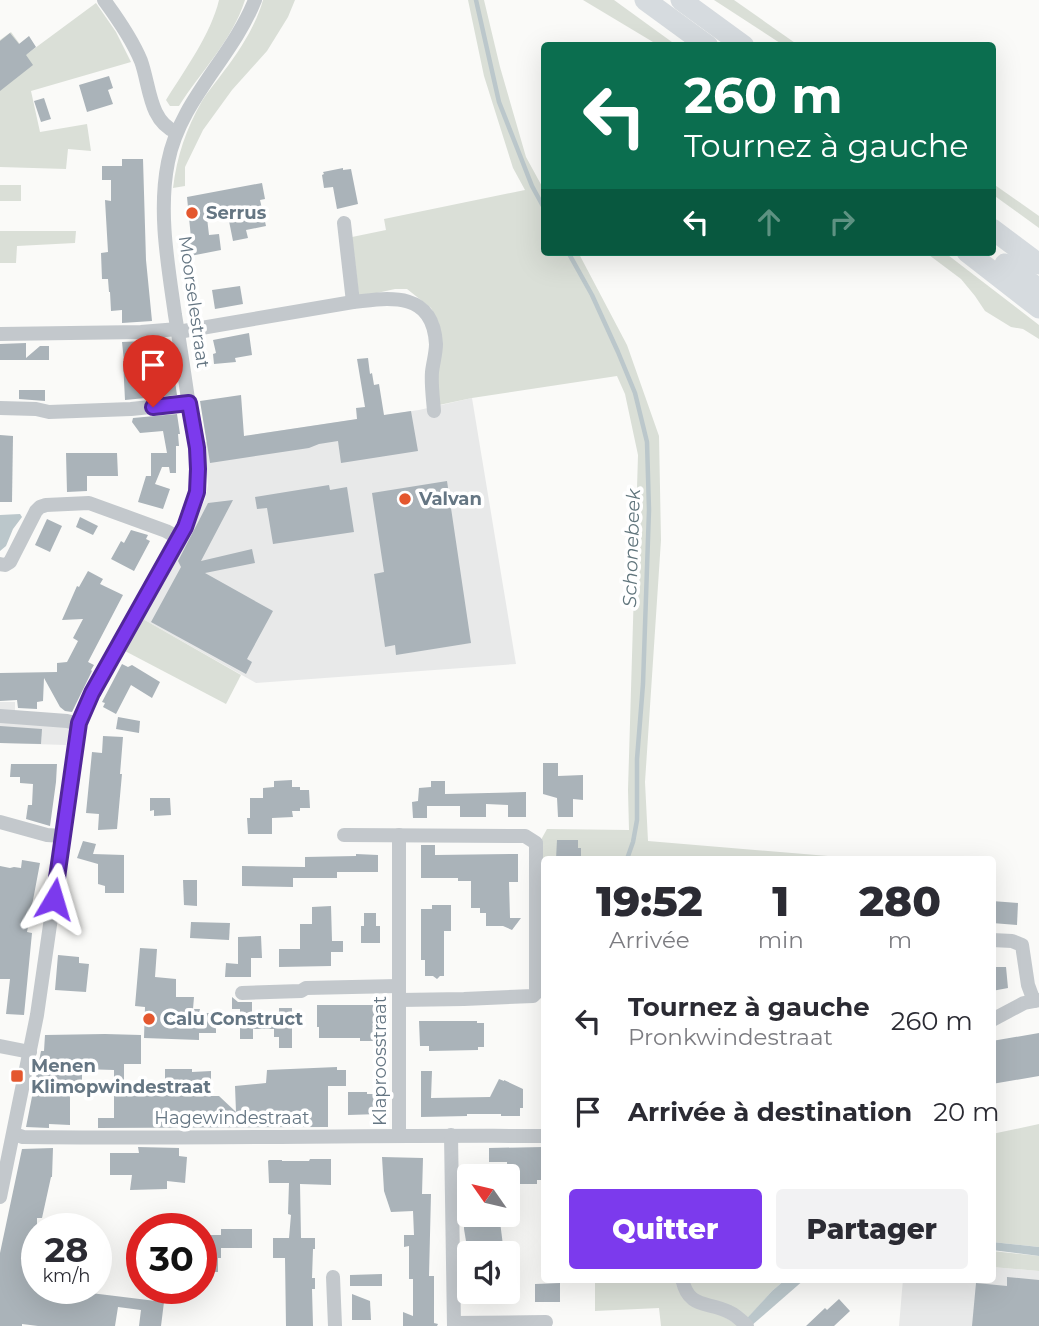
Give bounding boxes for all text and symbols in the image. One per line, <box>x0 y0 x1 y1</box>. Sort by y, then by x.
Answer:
text: 260 m <box>684 66 843 125</box>
icon: left <box>569 70 660 161</box>
text: Tournez à gauche <box>684 126 969 165</box>
place label: Serrus <box>206 202 267 224</box>
icon: left <box>677 203 715 241</box>
icon: ahead <box>750 203 788 241</box>
icon: right <box>823 203 861 241</box>
marker: Serrus <box>184 205 200 221</box>
street label: Moorselestraat <box>174 234 214 370</box>
pin <box>123 335 183 407</box>
icon: arrive <box>134 346 172 384</box>
place label: Valvan <box>418 488 482 510</box>
water label: Schonebeek <box>618 488 645 608</box>
marker: Valvan <box>397 491 413 507</box>
position arrow <box>17 862 91 936</box>
text: 19:52 <box>596 875 703 927</box>
text: 1 <box>772 875 789 927</box>
text: 280 <box>859 875 941 927</box>
text: Arrivée <box>609 926 690 954</box>
text: min <box>758 926 804 954</box>
text: m <box>888 926 912 954</box>
text: Tournez à gauche <box>628 991 870 1023</box>
street label: Klaproosstraat <box>369 996 391 1126</box>
icon: left <box>569 1002 607 1040</box>
text: 260 m <box>891 1005 973 1037</box>
place label: Calu Construct <box>163 1008 303 1030</box>
marker: Calu Construct <box>141 1011 157 1027</box>
text: Pronkwindestraat <box>628 1023 833 1051</box>
place label: Menen Klimopwindestraat <box>31 1055 211 1098</box>
marker: Menen Klimopwindestraat <box>9 1068 25 1084</box>
icon: arrive <box>569 1093 607 1131</box>
text: Arrivée à destination <box>628 1096 912 1128</box>
text: 20 m <box>933 1096 1000 1128</box>
street label: Hagewindestraat <box>154 1107 310 1129</box>
north arrow <box>457 1164 520 1227</box>
map controls <box>457 1164 520 1304</box>
button: Quitter <box>569 1189 762 1269</box>
button: Partager <box>776 1189 968 1269</box>
speed limit sign: 30 <box>126 1213 217 1304</box>
text: 28 <box>45 1228 88 1271</box>
button: sound <box>457 1241 520 1304</box>
text: km/h <box>42 1265 91 1287</box>

